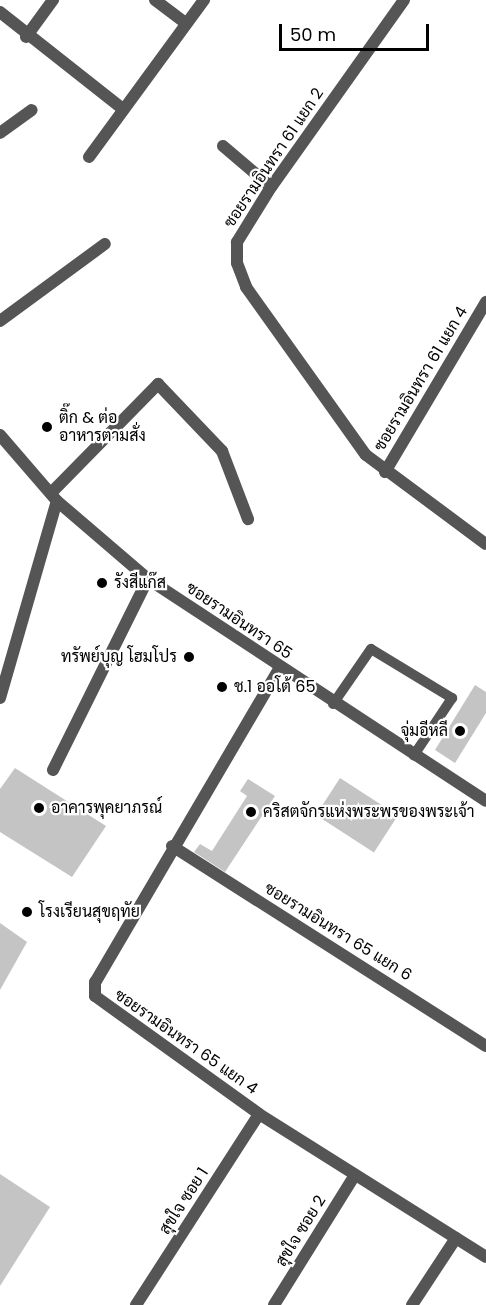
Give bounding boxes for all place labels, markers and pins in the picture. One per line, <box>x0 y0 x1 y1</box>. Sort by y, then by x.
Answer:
place label: ติ๊ก & ต่อ อาหารตามสั่ง <box>59 408 146 446</box>
marker: ติ๊ก & ต่อ อาหารตามสั่ง <box>40 420 54 434</box>
place label: รังสีแก๊ส <box>114 573 166 593</box>
marker: รังสีแก๊ส <box>95 576 109 590</box>
place label: ทรัพย์บุญ โฮมโปร <box>61 647 177 667</box>
marker: ทรัพย์บุญ โฮมโปร <box>182 650 196 664</box>
place label: ช.1 ออโต้ 65 <box>234 677 315 697</box>
marker: ช.1 ออโต้ 65 <box>215 680 229 694</box>
place label: จุ่มอีหลี <box>400 721 448 741</box>
marker: จุ่มอีหลี <box>453 724 467 738</box>
place label: อาคารพุคยาภรณ์ <box>51 798 162 818</box>
marker: อาคารพุคยาภรณ์ <box>32 801 46 815</box>
place label: คริสตจักรแห่งพระพรของพระเจ้า <box>263 802 475 822</box>
marker: คริสตจักรแห่งพระพรของพระเจ้า <box>244 805 258 819</box>
place label: โรงเรียนสุขฤทัย <box>39 902 140 922</box>
marker: โรงเรียนสุขฤทัย <box>20 905 34 919</box>

